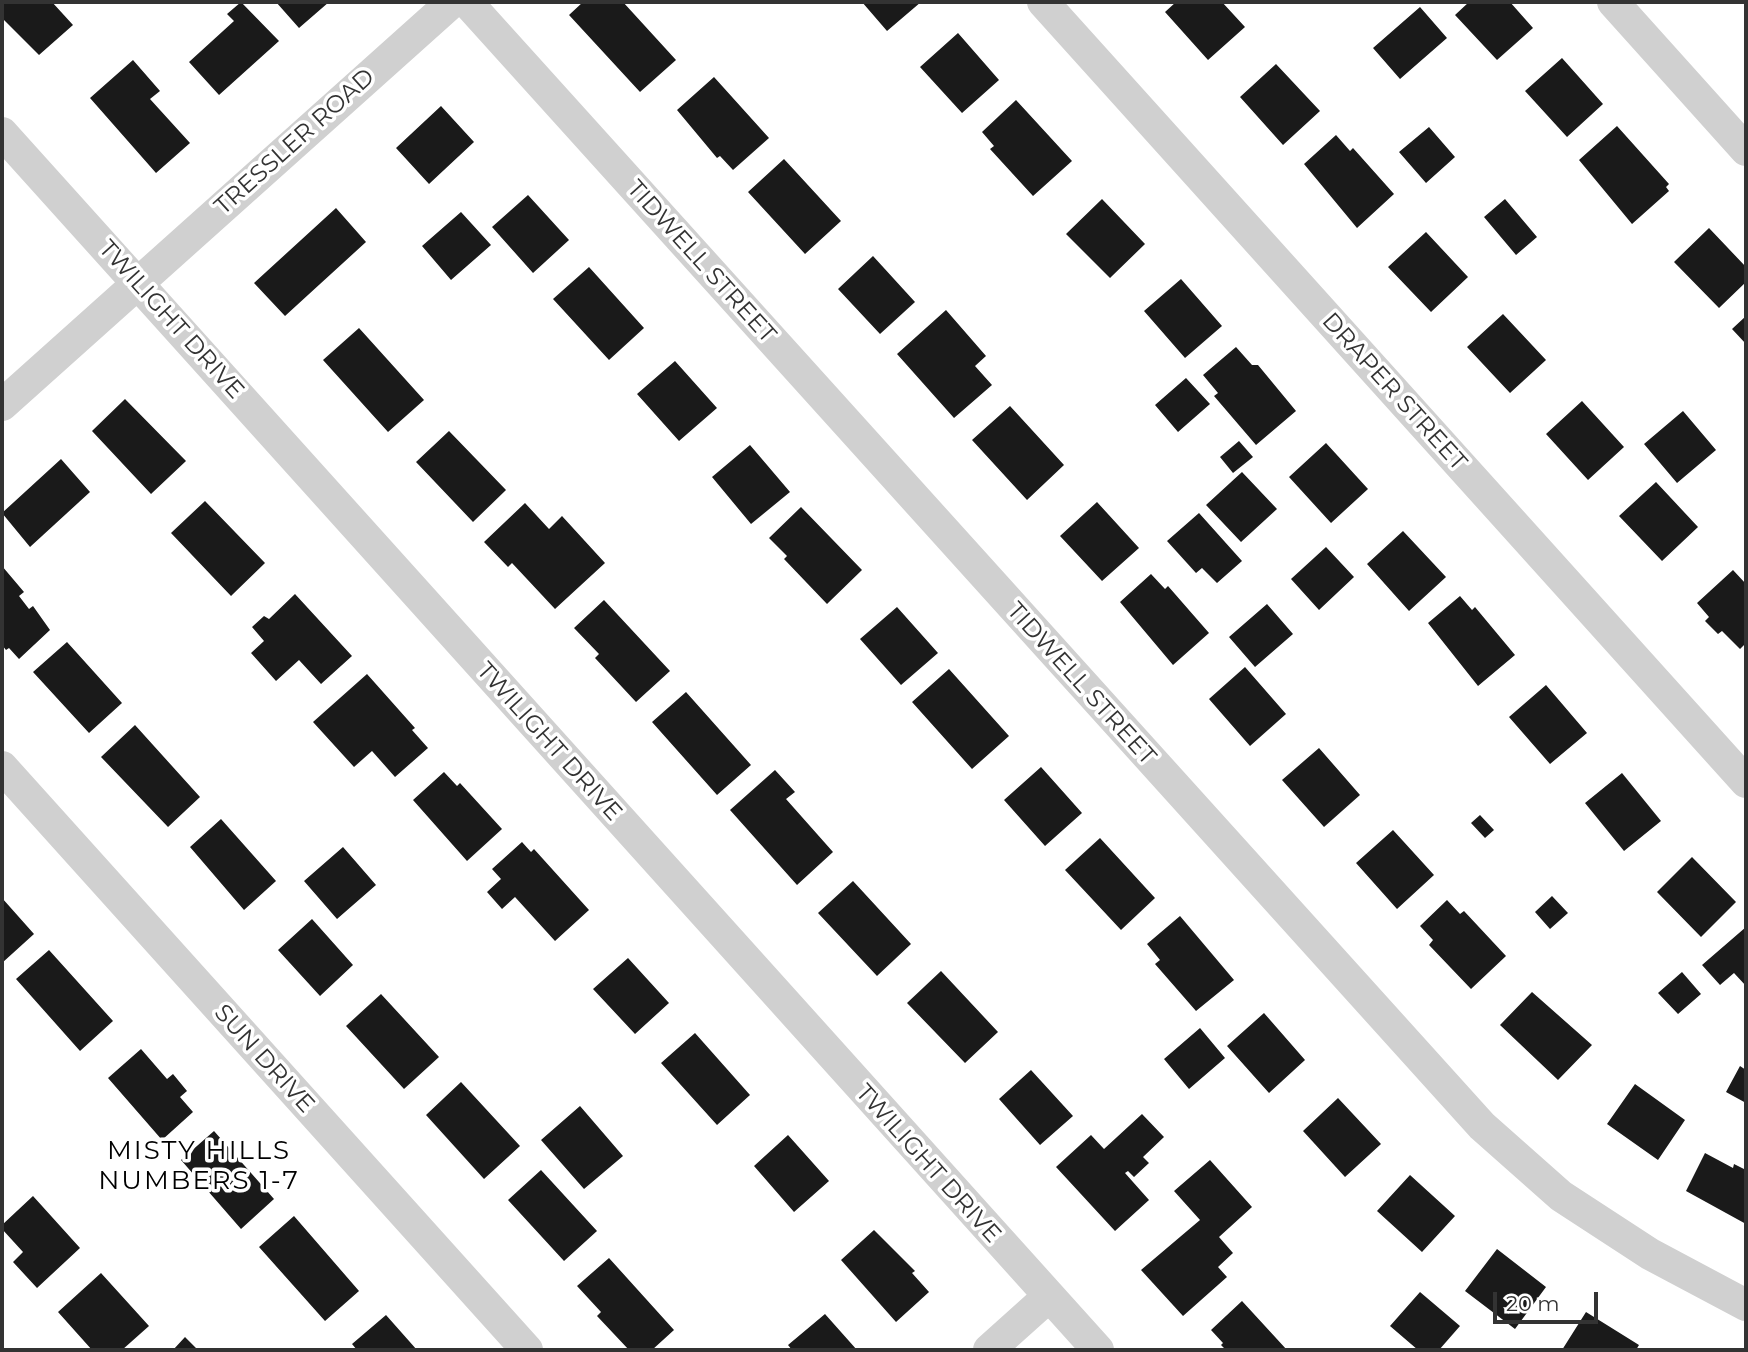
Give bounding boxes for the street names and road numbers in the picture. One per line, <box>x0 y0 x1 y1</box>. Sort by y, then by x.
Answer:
street label: TRESSLER ROAD <box>209 63 381 221</box>
street label: TIDWELL STREET <box>620 175 782 349</box>
street label: TWILIGHT DRIVE <box>92 235 250 405</box>
street label: DRAPER STREET <box>1316 307 1472 477</box>
street label: TIDWELL STREET <box>1000 597 1162 771</box>
street label: TWILIGHT DRIVE <box>470 657 628 827</box>
street label: SUN DRIVE <box>208 999 320 1119</box>
street label: TWILIGHT DRIVE <box>849 1079 1007 1249</box>

